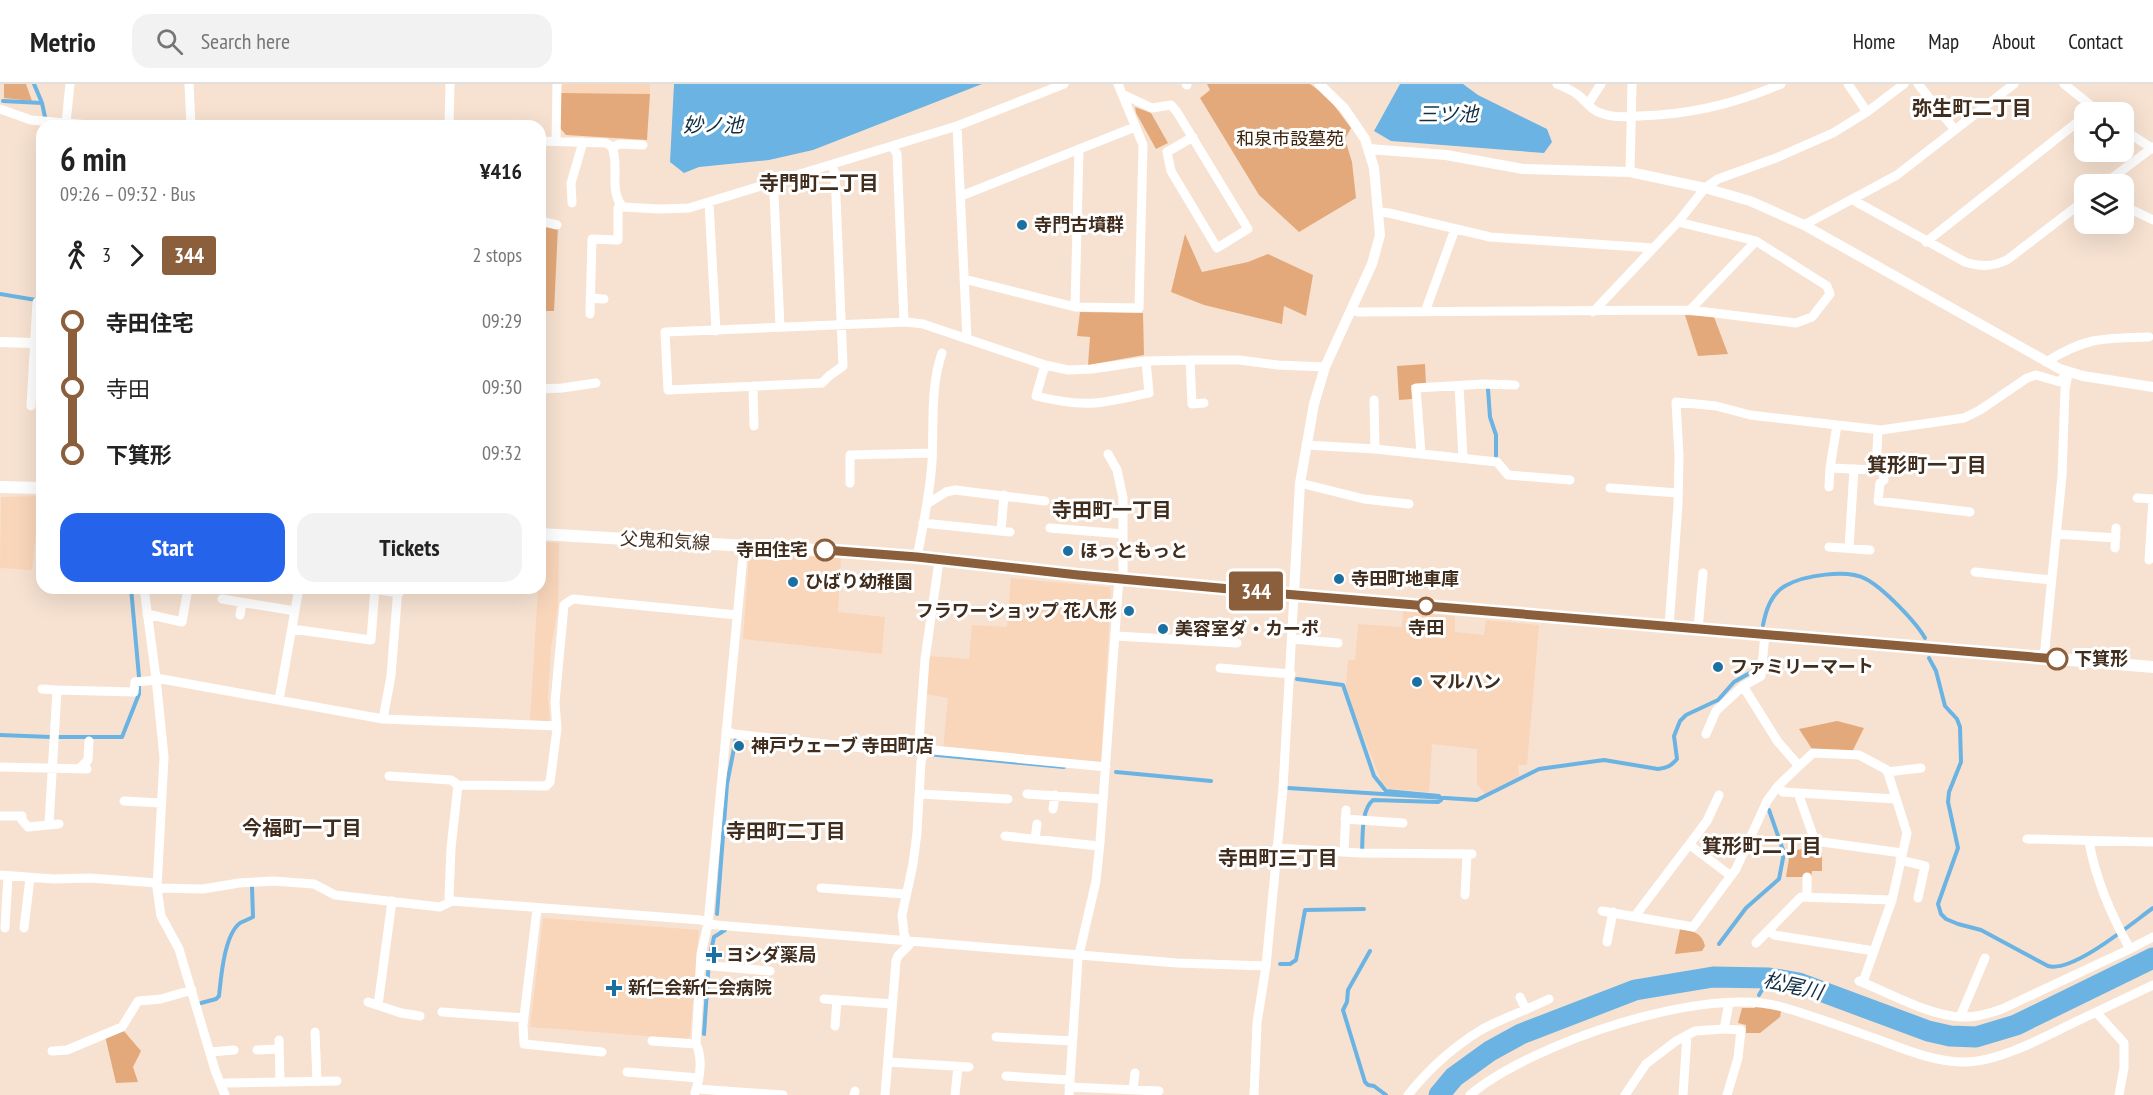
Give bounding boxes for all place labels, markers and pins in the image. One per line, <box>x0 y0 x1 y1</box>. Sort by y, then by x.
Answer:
place label: 寺門古墳群 <box>1034 213 1124 236</box>
marker: 寺門古墳群 <box>1015 218 1029 232</box>
place label: 寺田住宅 <box>736 538 808 561</box>
marker: 寺田住宅 <box>814 539 836 561</box>
place label: ほっともっと <box>1080 539 1188 562</box>
marker: ほっともっと <box>1061 544 1075 558</box>
place label: 寺田町地車庫 <box>1351 567 1459 590</box>
place label: ひばり幼稚園 <box>805 570 913 593</box>
marker: 寺田町地車庫 <box>1332 572 1346 586</box>
marker: ひばり幼稚園 <box>786 575 800 589</box>
marker: 寺田 <box>1417 597 1435 615</box>
place label: フラワーショップ 花人形 <box>916 599 1117 622</box>
marker: フラワーショップ 花人形 <box>1122 604 1136 618</box>
place label: 寺田 <box>1408 616 1444 639</box>
place label: 美容室ダ・カーポ <box>1175 617 1319 640</box>
marker: 美容室ダ・カーポ <box>1156 622 1170 636</box>
place label: 下箕形 <box>2074 647 2128 670</box>
marker: 下箕形 <box>2046 648 2068 670</box>
place label: ファミリーマート <box>1730 655 1874 678</box>
marker: ファミリーマート <box>1711 660 1725 674</box>
place label: マルハン <box>1429 670 1501 693</box>
marker: マルハン <box>1410 675 1424 689</box>
place label: 神戸ウェーブ 寺田町店 <box>751 734 934 757</box>
marker: 神戸ウェーブ 寺田町店 <box>732 739 746 753</box>
place label: ヨシダ薬局 <box>726 943 816 966</box>
marker: ヨシダ薬局 <box>707 948 721 962</box>
place label: 新仁会新仁会病院 <box>628 976 772 999</box>
marker: 新仁会新仁会病院 <box>605 979 623 997</box>

